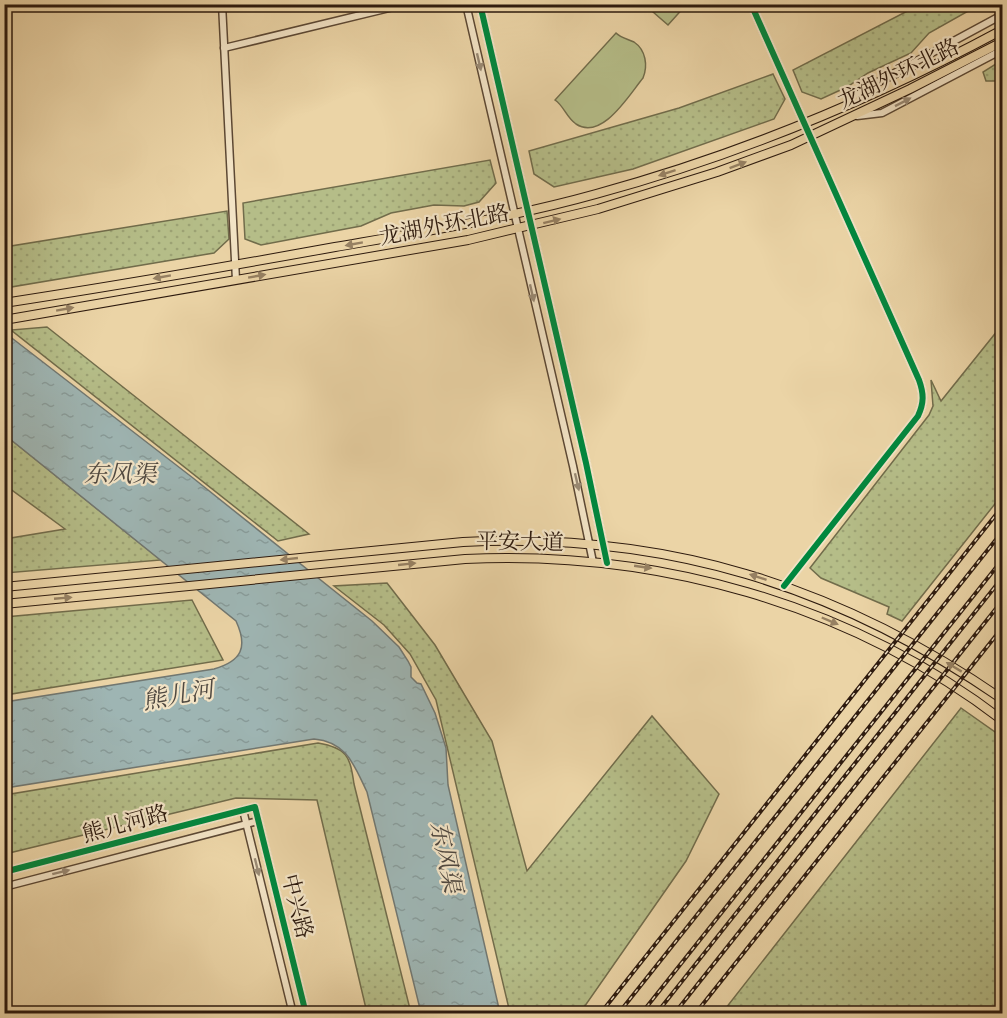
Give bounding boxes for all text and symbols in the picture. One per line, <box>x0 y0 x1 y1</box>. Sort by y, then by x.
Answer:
street label: 龙湖外环北路 <box>833 33 964 115</box>
one-way arrow <box>475 52 484 71</box>
one-way arrow <box>895 97 912 107</box>
one-way arrow <box>730 159 748 169</box>
one-way arrow <box>658 169 676 178</box>
street label: 龙湖外环北路 <box>377 200 512 251</box>
one-way arrow <box>543 215 561 225</box>
one-way arrow <box>345 240 364 249</box>
one-way arrow <box>248 271 267 280</box>
one-way arrow <box>153 273 172 282</box>
one-way arrow <box>527 283 537 302</box>
one-way arrow <box>56 305 75 314</box>
water label: 东风渠 <box>84 460 159 490</box>
one-way arrow <box>572 473 582 492</box>
street label: 平安大道 <box>476 528 564 557</box>
one-way arrow <box>279 554 298 564</box>
one-way arrow <box>397 559 416 569</box>
one-way arrow <box>633 563 652 572</box>
one-way arrow <box>749 572 767 581</box>
one-way arrow <box>53 593 72 603</box>
one-way arrow <box>821 617 838 626</box>
one-way arrow <box>946 661 962 672</box>
water label: 熊儿河 <box>140 674 220 717</box>
street label: 熊儿河路 <box>79 800 171 849</box>
water label: 东风渠 <box>423 819 468 898</box>
one-way arrow <box>253 858 262 876</box>
one-way arrow <box>52 867 70 876</box>
street label: 中兴路 <box>275 871 318 942</box>

